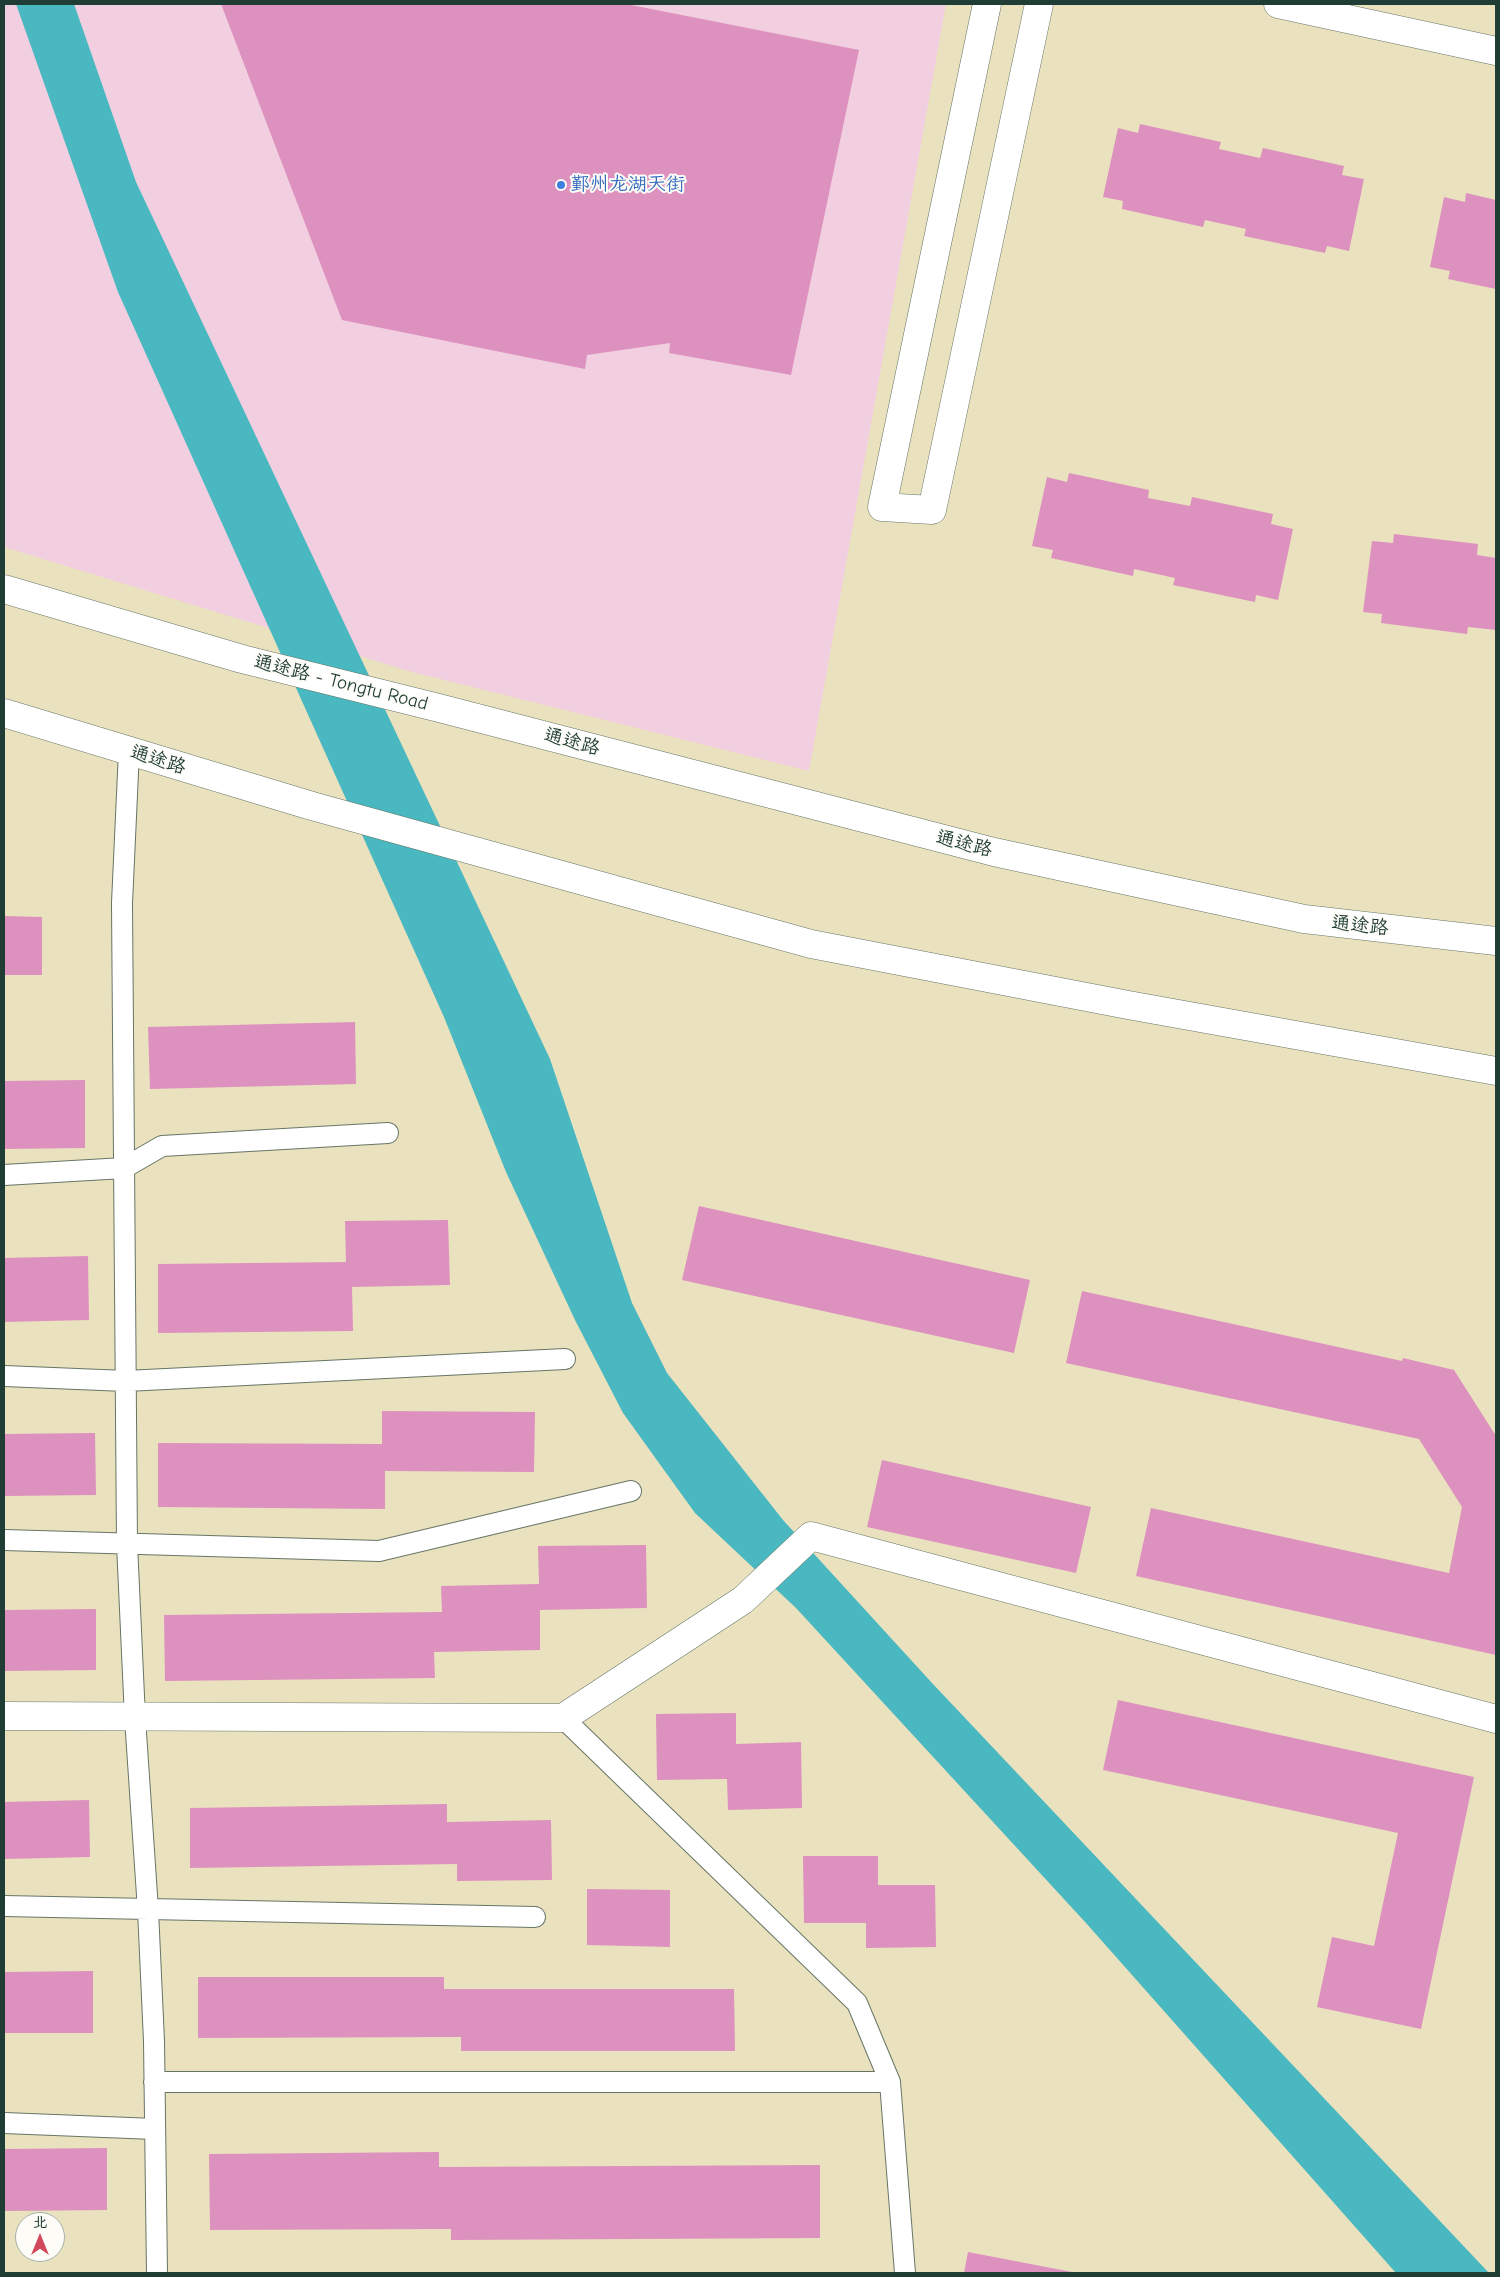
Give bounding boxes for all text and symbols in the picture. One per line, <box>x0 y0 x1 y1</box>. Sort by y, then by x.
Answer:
place label: 鄞州龙湖天街 <box>571 174 685 196</box>
marker: 鄞州龙湖天街 <box>555 179 567 191</box>
street label: 通途路 - Tongtu Road <box>252 650 430 716</box>
street label: 通途路 <box>542 724 602 760</box>
street label: 通途路 <box>127 741 189 779</box>
street label: 通途路 <box>934 826 994 862</box>
street label: 通途路 <box>1330 912 1390 940</box>
north arrow <box>15 2212 65 2262</box>
text: 北 <box>33 2214 47 2231</box>

